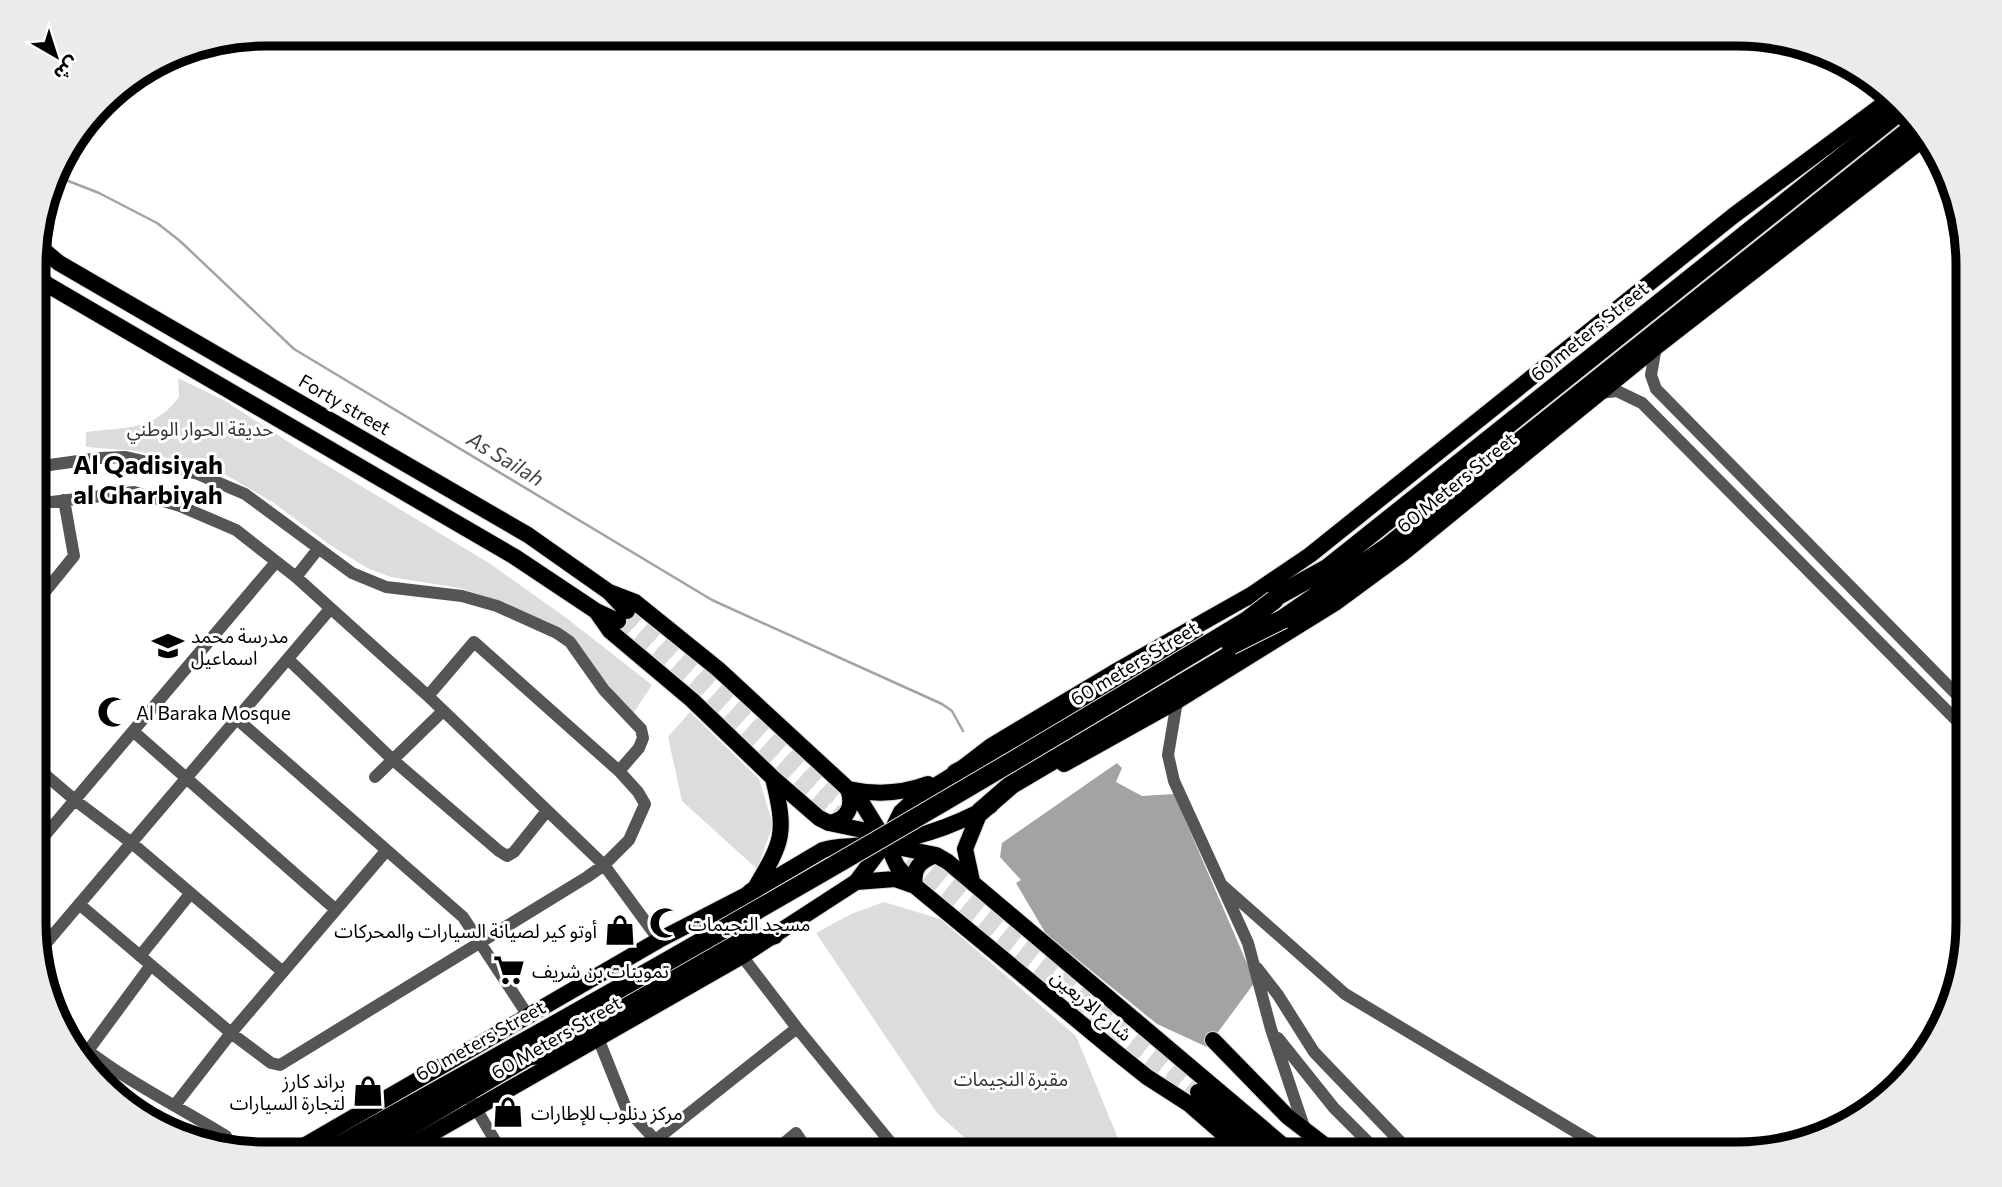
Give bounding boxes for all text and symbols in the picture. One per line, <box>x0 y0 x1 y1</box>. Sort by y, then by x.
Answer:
north arrow <box>21 21 91 91</box>
text: ش <box>50 52 84 87</box>
street label: 60 meters Street <box>1525 276 1653 386</box>
street label: Forty street <box>295 369 395 440</box>
park label: حديقة الحوار الوطني <box>127 417 273 444</box>
water label: As Sailah <box>462 425 549 491</box>
street label: 60 Meters Street <box>1392 427 1520 537</box>
district label: Al Qadisiyah al Gharbiyah <box>73 448 223 509</box>
street label: 60 meters Street <box>1066 616 1202 710</box>
place label: مدرسة محمد اسماعيل <box>191 624 288 670</box>
school or university icon: مدرسة محمد اسماعيل <box>151 629 185 663</box>
mosque icon: Al Baraka Mosque <box>96 695 130 729</box>
place label: Al Baraka Mosque <box>136 701 291 724</box>
mosque icon: مسجد النجيمات <box>648 906 682 940</box>
place label: مسجد النجيمات <box>688 912 811 935</box>
shop icon: أوتو كير لصيانة السيارات والمحركات <box>603 913 637 947</box>
place label: أوتو كير لصيانة السيارات والمحركات <box>334 919 597 943</box>
supermarket icon: تموينات بن شريف <box>492 953 526 987</box>
place label: تموينات بن شريف <box>532 959 669 983</box>
street label: شارع الاربعين <box>1045 964 1137 1048</box>
street label: 60 Meters Street <box>487 990 625 1084</box>
street label: 60 meters Street <box>411 995 549 1085</box>
park label: مقبرة النجيمات <box>954 1067 1068 1091</box>
place label: براند كارز لتجارة السيارات <box>230 1069 345 1115</box>
shop icon: براند كارز لتجارة السيارات <box>351 1074 385 1108</box>
shop icon: مركز دنلوب للإطارات <box>491 1095 525 1129</box>
place label: مركز دنلوب للإطارات <box>531 1101 683 1126</box>

